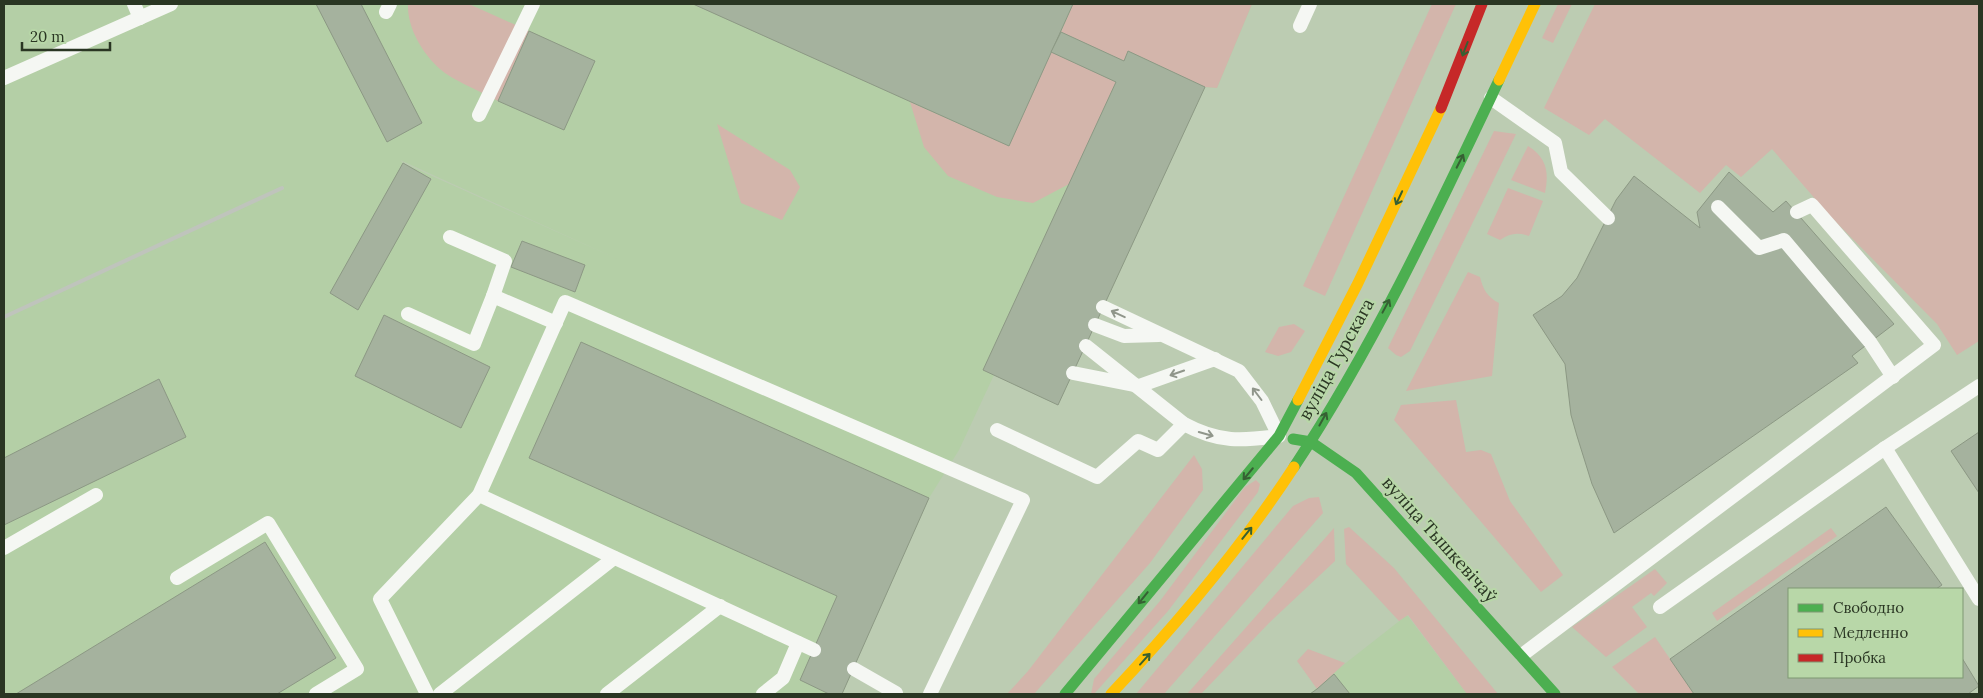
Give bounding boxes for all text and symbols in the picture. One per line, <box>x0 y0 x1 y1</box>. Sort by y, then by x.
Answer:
scale bar <box>22 20 110 52</box>
text: 20 m <box>30 27 65 46</box>
one-way arrow <box>1459 41 1469 56</box>
one-way arrow <box>1456 154 1465 169</box>
one-way arrow <box>1394 190 1403 205</box>
street label: вуліца Гурскага <box>1293 294 1379 424</box>
one-way arrow <box>1381 298 1391 313</box>
one-way arrow <box>1111 309 1126 318</box>
one-way arrow <box>1169 369 1185 378</box>
one-way arrow <box>1251 387 1262 400</box>
one-way arrow <box>1318 412 1328 427</box>
one-way arrow <box>1198 430 1214 439</box>
one-way arrow <box>1242 467 1253 480</box>
street label: вуліца Тышкевічаў <box>1377 471 1503 607</box>
one-way arrow <box>1241 527 1252 540</box>
legend <box>1788 588 1963 678</box>
one-way arrow <box>1138 591 1149 604</box>
text: Свободно <box>1833 598 1904 617</box>
text: Медленно <box>1833 623 1908 642</box>
text: Пробка <box>1833 648 1886 667</box>
one-way arrow <box>1139 653 1151 666</box>

